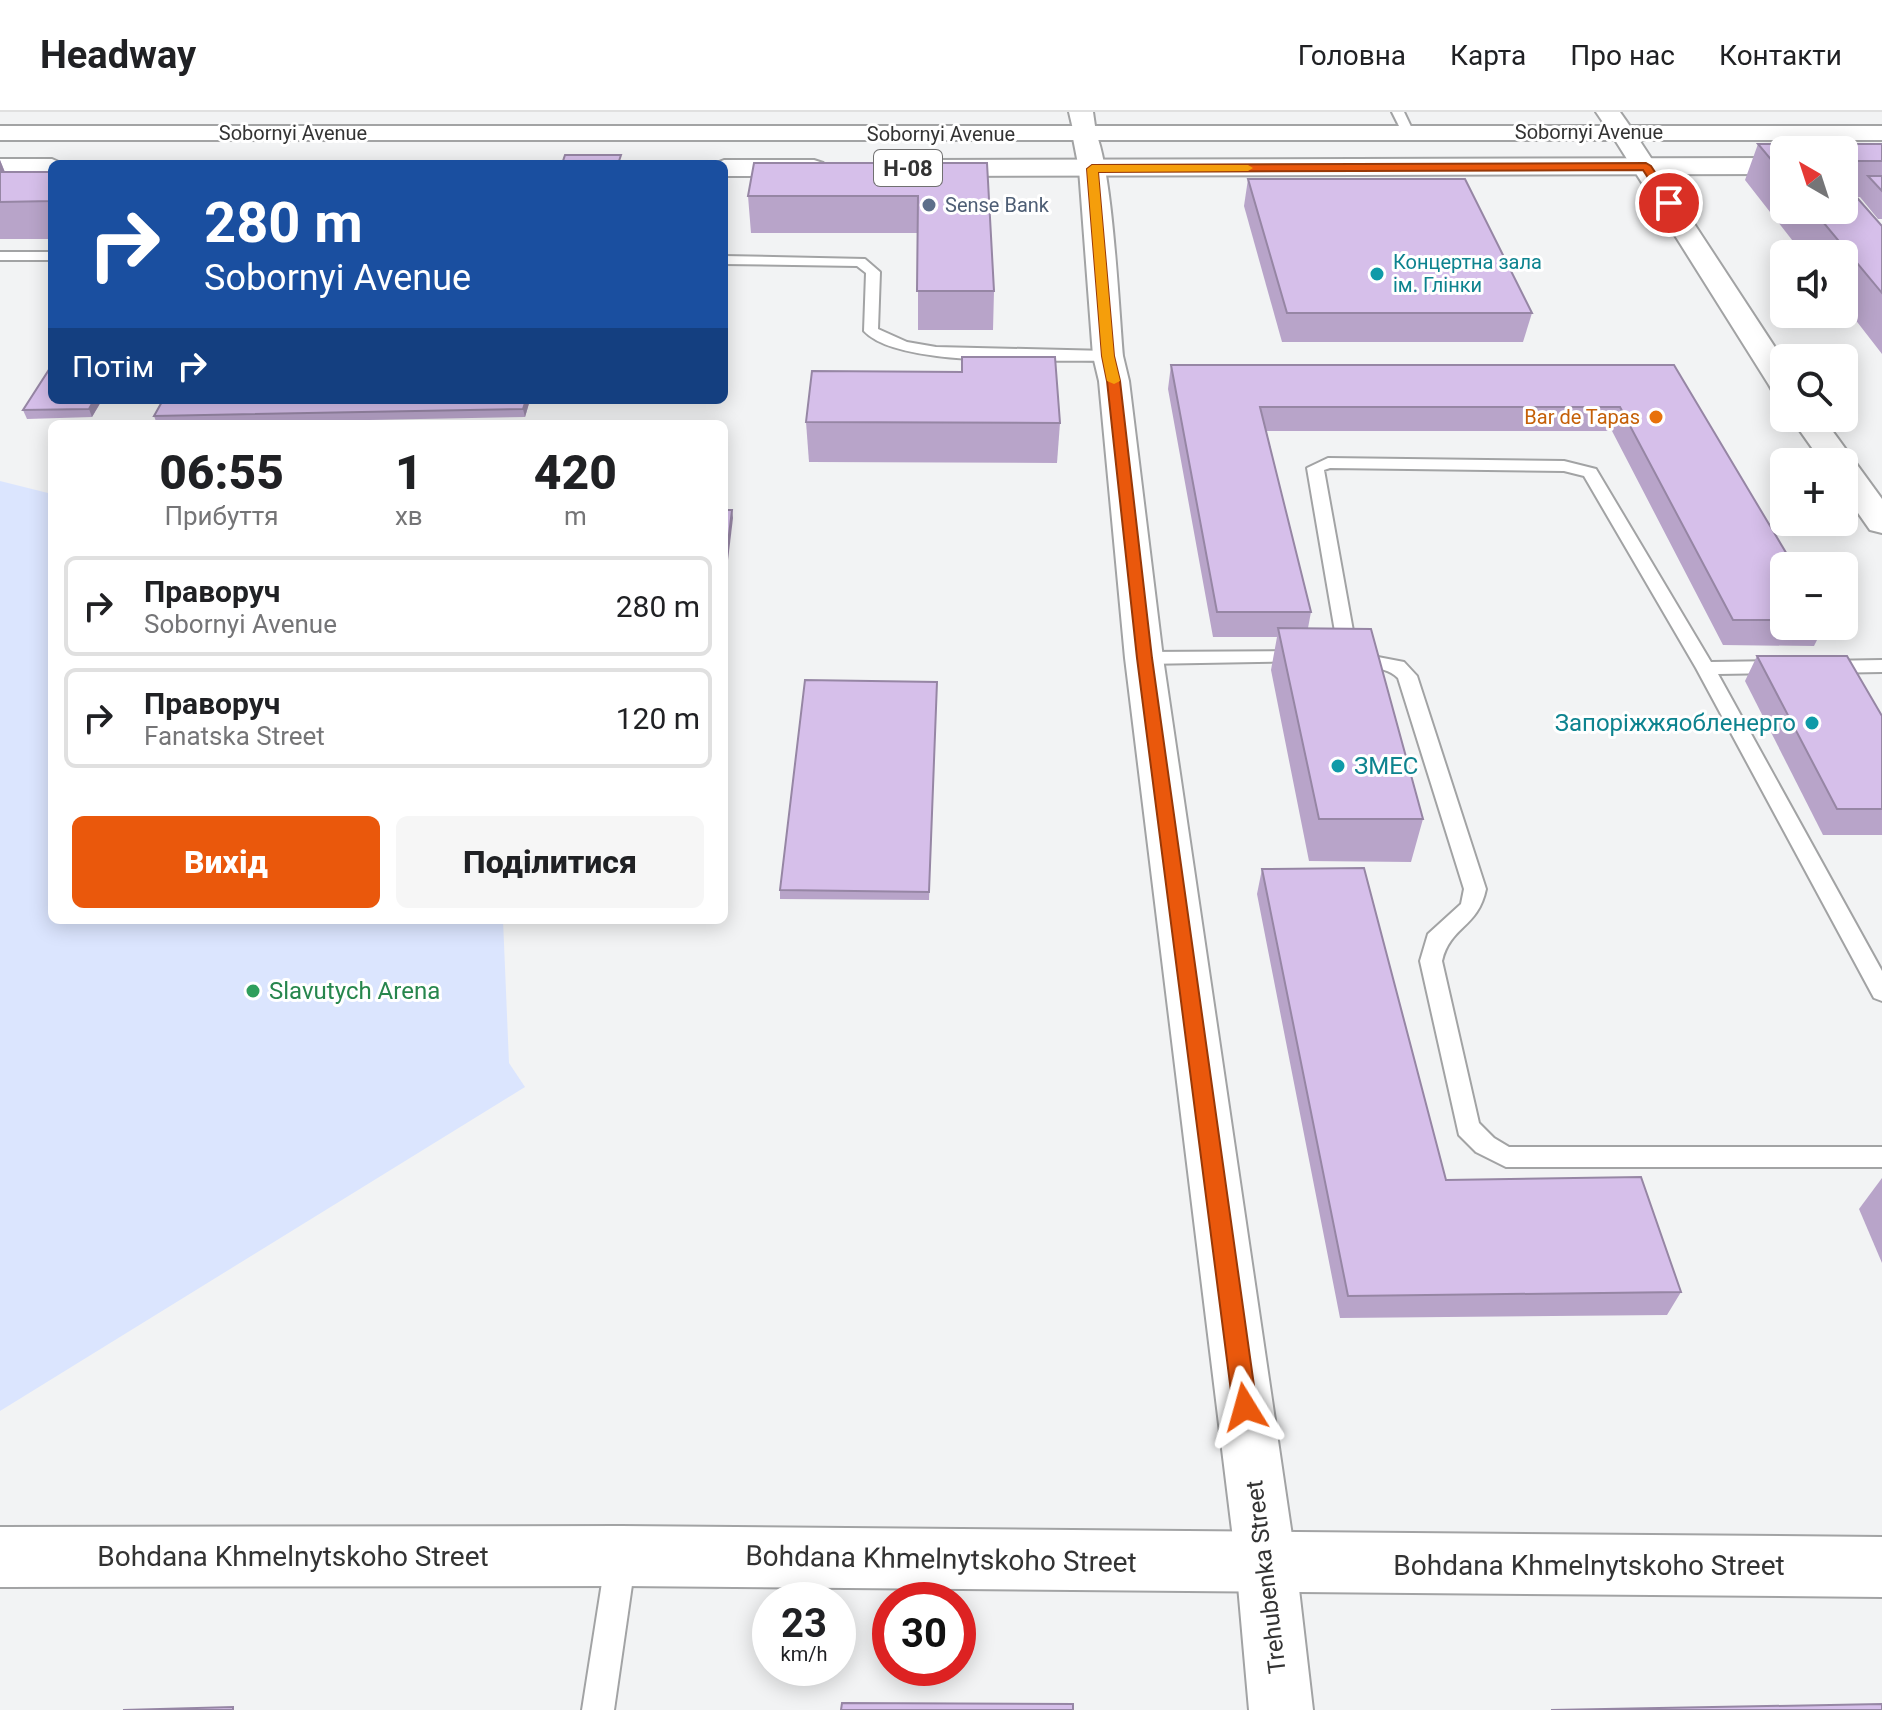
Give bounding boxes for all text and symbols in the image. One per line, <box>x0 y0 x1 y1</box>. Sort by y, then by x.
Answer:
text: Headway <box>40 33 196 77</box>
text: Головна <box>1298 39 1406 72</box>
text: Карта <box>1450 39 1526 72</box>
text: Про нас <box>1570 39 1675 72</box>
text: Контакти <box>1719 39 1842 72</box>
street label: Sobornyi Avenue <box>1515 120 1663 144</box>
street label: Sobornyi Avenue <box>219 121 367 145</box>
street label: Sobornyi Avenue <box>867 122 1015 146</box>
north arrow <box>1770 136 1858 224</box>
map controls <box>1770 136 1858 640</box>
road number: Н-08 <box>874 150 942 186</box>
pin <box>1635 169 1703 237</box>
icon: arrive <box>1647 181 1691 225</box>
text: 280 m <box>204 190 363 256</box>
icon: right <box>72 192 176 296</box>
place label: Sense Bank <box>945 193 1050 217</box>
marker: Sense Bank <box>920 196 938 214</box>
button: sound <box>1770 240 1858 328</box>
place label: Концертна зала ім. Глінки <box>1393 250 1542 297</box>
text: Sobornyi Avenue <box>204 257 471 299</box>
marker: Концертна зала ім. Глінки <box>1368 265 1386 283</box>
icon: right <box>170 344 214 388</box>
button: search <box>1770 344 1858 432</box>
text: Потім <box>72 349 154 384</box>
place label: Bar de Tapas <box>1524 405 1640 429</box>
marker: Bar de Tapas <box>1647 408 1665 426</box>
text: 06:55 <box>159 444 284 501</box>
text: 1 <box>395 444 423 501</box>
text: 420 <box>534 444 617 501</box>
button: + <box>1770 448 1858 536</box>
text: Прибуття <box>164 501 279 531</box>
text: хв <box>395 501 423 531</box>
text: m <box>564 501 587 531</box>
button: − <box>1770 552 1858 640</box>
text: Праворуч <box>144 574 280 609</box>
icon: right <box>76 584 120 628</box>
text: 280 m <box>616 589 700 624</box>
text: Sobornyi Avenue <box>144 609 337 639</box>
text: Праворуч <box>144 686 280 721</box>
icon: right <box>76 696 120 740</box>
text: 120 m <box>616 701 700 736</box>
place label: Запоріжжяобленерго <box>1555 709 1796 737</box>
marker: Запоріжжяобленерго <box>1803 714 1821 732</box>
text: Fanatska Street <box>144 721 325 751</box>
place label: ЗМЕС <box>1354 752 1418 780</box>
marker: ЗМЕС <box>1329 757 1347 775</box>
button: Вихід <box>72 816 380 908</box>
button: Поділитися <box>396 816 704 908</box>
place label: Slavutych Arena <box>269 977 440 1005</box>
marker: Slavutych Arena <box>244 982 262 1000</box>
position arrow <box>1203 1365 1287 1449</box>
street label: Trehubenka Street <box>1240 1479 1292 1675</box>
street label: Bohdana Khmelnytskoho Street <box>745 1539 1137 1579</box>
street label: Bohdana Khmelnytskoho Street <box>97 1540 489 1573</box>
street label: Bohdana Khmelnytskoho Street <box>1393 1549 1785 1582</box>
speed limit sign: 30 <box>872 1582 976 1686</box>
text: 23 <box>781 1600 827 1647</box>
text: km/h <box>781 1642 827 1666</box>

